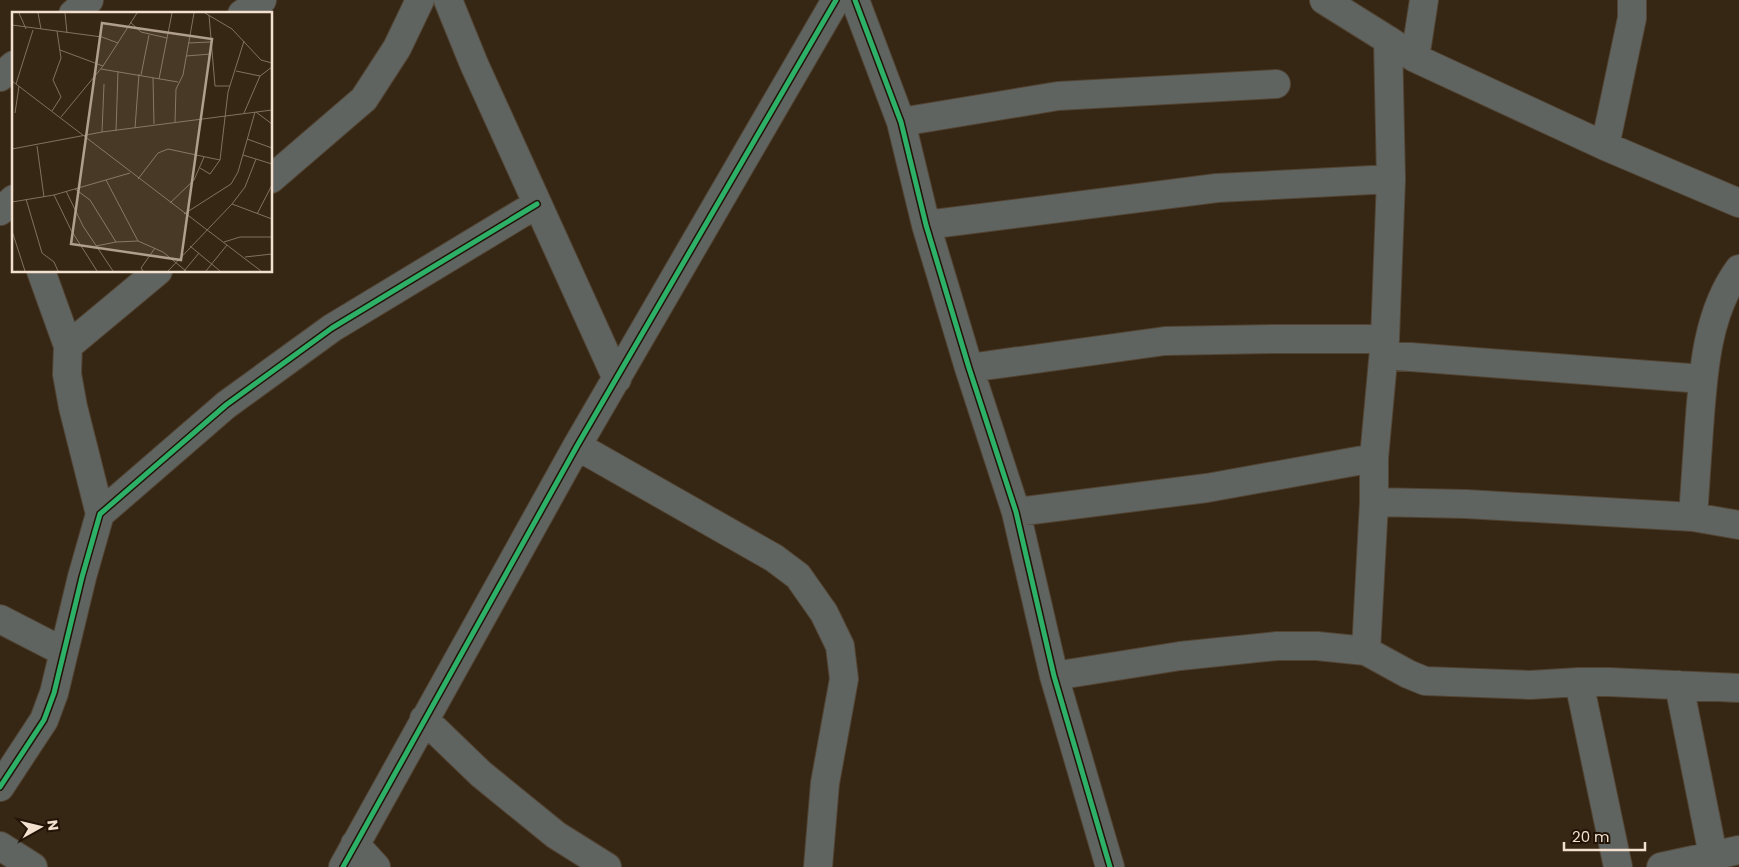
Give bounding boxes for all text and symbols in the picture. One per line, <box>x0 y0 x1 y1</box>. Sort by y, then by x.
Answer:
inset map <box>12 12 272 272</box>
north arrow <box>15 802 65 852</box>
text: N <box>42 819 64 832</box>
scale bar <box>1564 820 1645 852</box>
text: 20 m <box>1572 826 1610 847</box>

